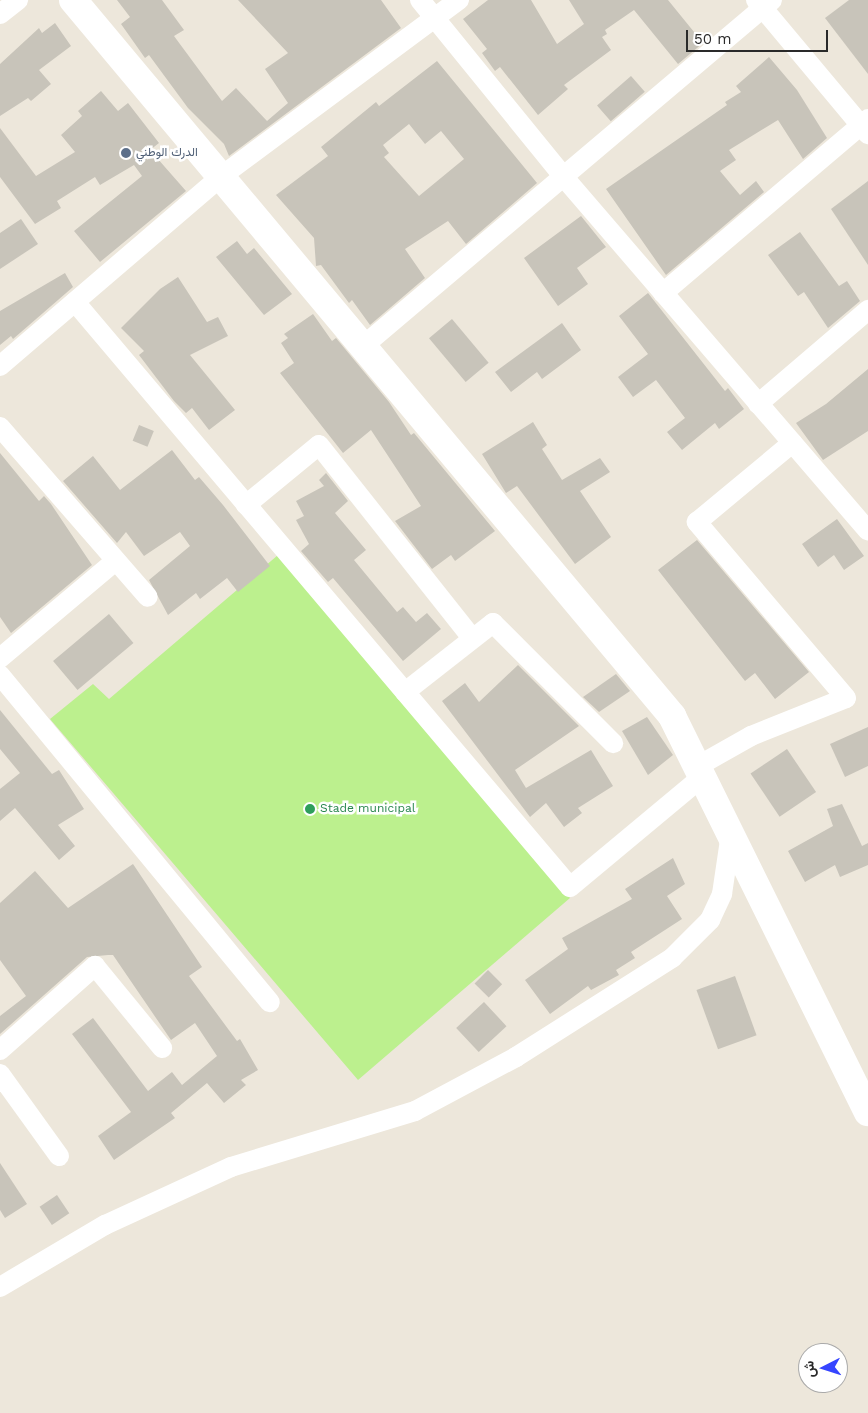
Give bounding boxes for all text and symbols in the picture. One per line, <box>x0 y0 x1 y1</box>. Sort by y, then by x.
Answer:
scale bar <box>688 20 830 52</box>
text: 50 m <box>694 30 731 48</box>
place label: الدرك الوطني <box>136 146 198 160</box>
marker: الدرك الوطني <box>120 147 132 159</box>
place label: Stade municipal <box>320 802 415 816</box>
marker: Stade municipal <box>304 803 316 815</box>
north arrow <box>798 1343 848 1393</box>
text: ش <box>800 1360 818 1378</box>

